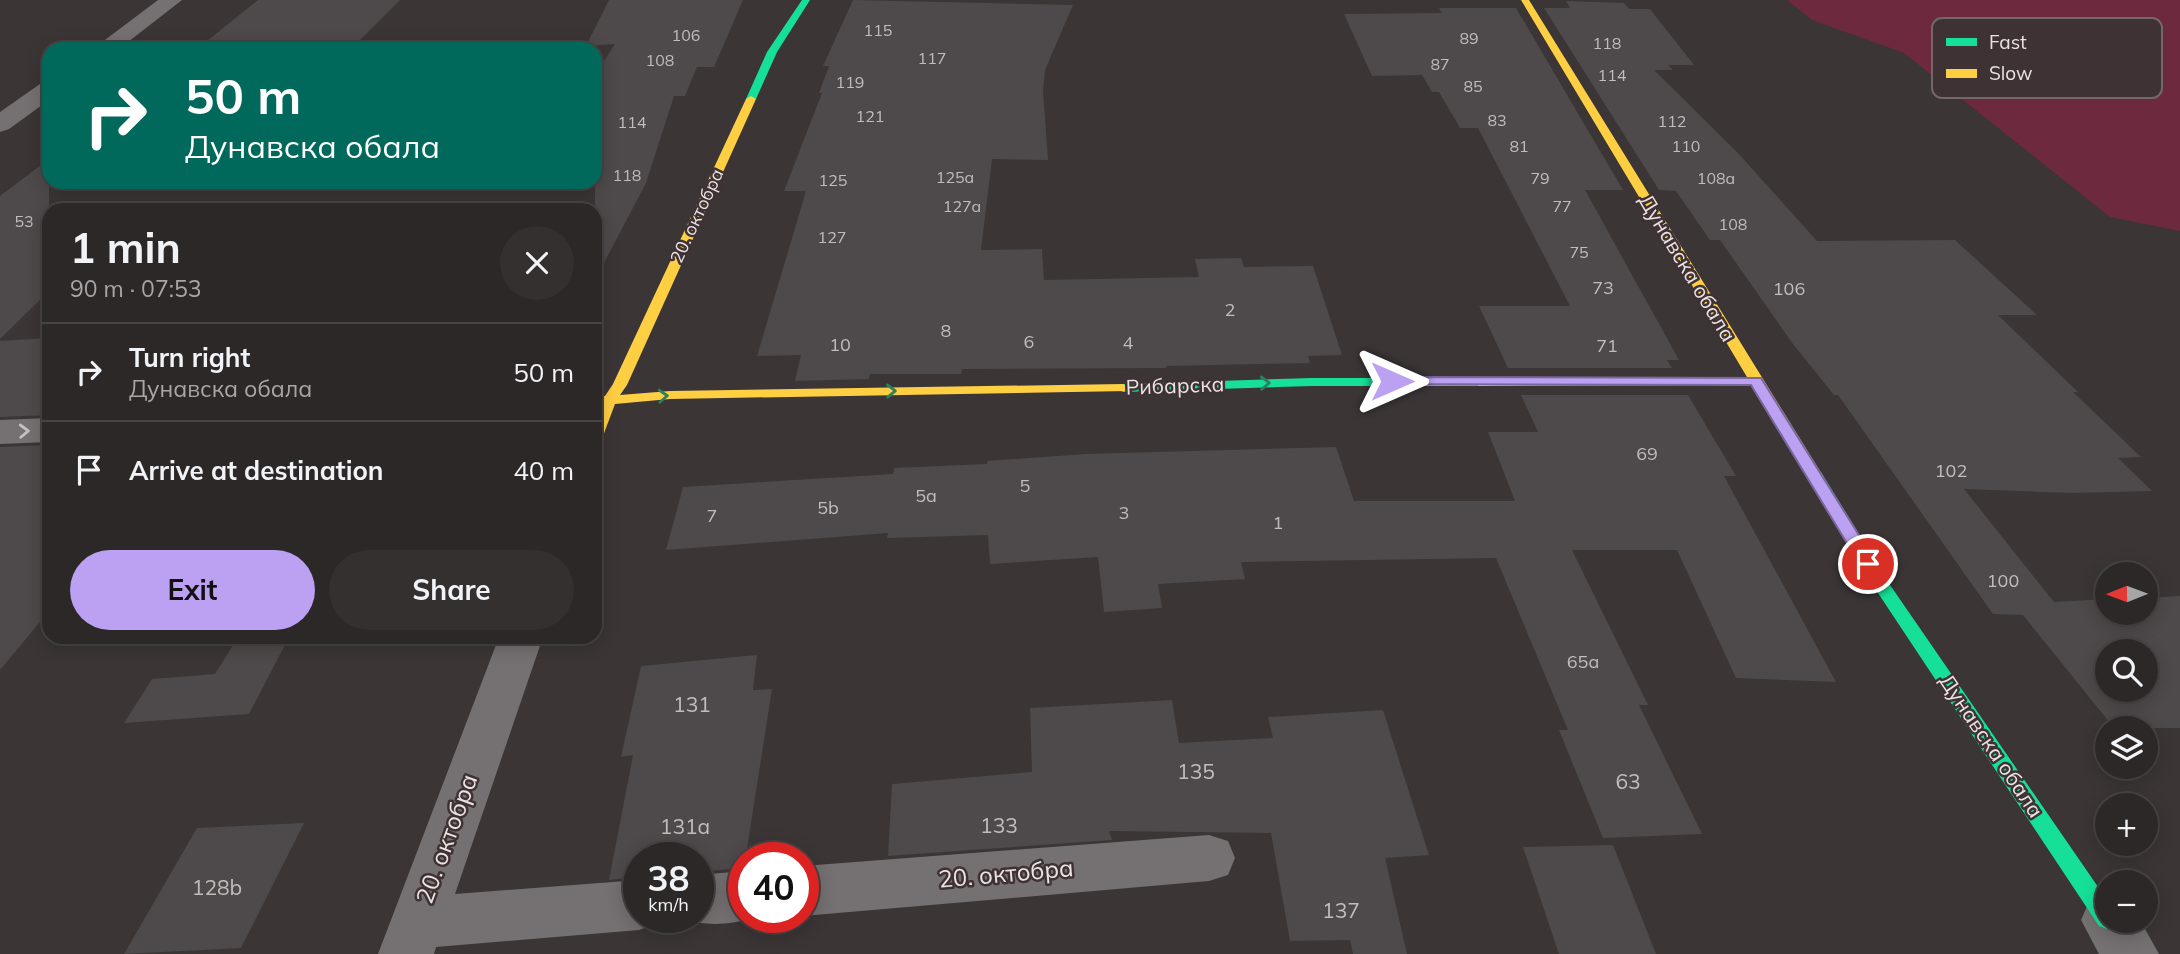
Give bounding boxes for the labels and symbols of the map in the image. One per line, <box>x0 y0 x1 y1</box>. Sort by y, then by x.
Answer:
legend <box>1932 18 2162 98</box>
house number: 115 <box>864 20 892 40</box>
house number: 106 <box>672 25 700 45</box>
house number: 89 <box>1459 28 1479 48</box>
text: Fast <box>1989 30 2027 54</box>
house number: 118 <box>1593 33 1621 53</box>
house number: 117 <box>918 48 946 68</box>
house number: 108 <box>646 50 674 70</box>
house number: 87 <box>1430 54 1450 74</box>
text: Slow <box>1989 61 2033 85</box>
house number: 114 <box>1598 65 1627 85</box>
house number: 119 <box>836 72 864 92</box>
house number: 85 <box>1463 76 1483 96</box>
house number: 121 <box>856 106 884 126</box>
house number: 83 <box>1487 110 1507 130</box>
house number: 112 <box>1658 111 1686 131</box>
house number: 114 <box>618 112 647 132</box>
house number: 81 <box>1509 136 1529 156</box>
house number: 110 <box>1672 136 1700 156</box>
house number: 118 <box>613 165 641 185</box>
street label: 20. октобра <box>665 165 728 267</box>
house number: 125a <box>936 167 974 187</box>
house number: 79 <box>1530 168 1550 188</box>
house number: 108a <box>1697 168 1735 188</box>
house number: 125 <box>819 170 847 190</box>
street label: Дунавска обала <box>1634 189 1742 346</box>
house number: 127a <box>943 196 981 216</box>
house number: 77 <box>1552 196 1572 216</box>
house number: 53 <box>14 211 34 231</box>
house number: 108 <box>1719 214 1747 234</box>
house number: 127 <box>818 227 846 247</box>
house number: 75 <box>1569 242 1589 262</box>
house number: 73 <box>1592 276 1614 299</box>
house number: 106 <box>1773 277 1805 300</box>
house number: 2 <box>1225 298 1235 321</box>
house number: 8 <box>941 319 951 342</box>
house number: 6 <box>1024 330 1034 353</box>
house number: 4 <box>1123 331 1134 354</box>
house number: 10 <box>829 333 851 356</box>
house number: 71 <box>1596 334 1618 357</box>
position arrow <box>1355 344 1429 418</box>
street label: Рибарска <box>1125 370 1225 400</box>
one-way arrow <box>1260 376 1271 391</box>
one-way arrow <box>886 383 896 399</box>
one-way arrow <box>658 389 669 404</box>
one-way arrow <box>19 423 30 438</box>
house number: 69 <box>1636 442 1658 465</box>
house number: 102 <box>1935 459 1967 482</box>
house number: 5 <box>1020 474 1031 497</box>
house number: 5a <box>915 484 937 507</box>
house number: 5b <box>817 496 839 519</box>
house number: 3 <box>1119 501 1129 524</box>
house number: 7 <box>707 504 717 527</box>
house number: 1 <box>1273 511 1283 534</box>
pin <box>1838 534 1898 594</box>
north arrow <box>2095 562 2158 625</box>
house number: 100 <box>1987 569 2019 592</box>
house number: 65a <box>1567 650 1599 673</box>
street label: Дунавска обала <box>1934 669 2049 822</box>
house number: 131 <box>673 691 711 717</box>
house number: 135 <box>1177 758 1215 784</box>
house number: 63 <box>1615 768 1641 794</box>
street label: 20. октобра <box>409 770 483 907</box>
house number: 133 <box>980 812 1018 838</box>
house number: 131a <box>660 813 710 839</box>
speed limit sign: 40 <box>728 842 819 933</box>
street label: 20. октобра <box>937 852 1075 894</box>
house number: 128b <box>192 874 242 900</box>
house number: 137 <box>1322 897 1360 923</box>

